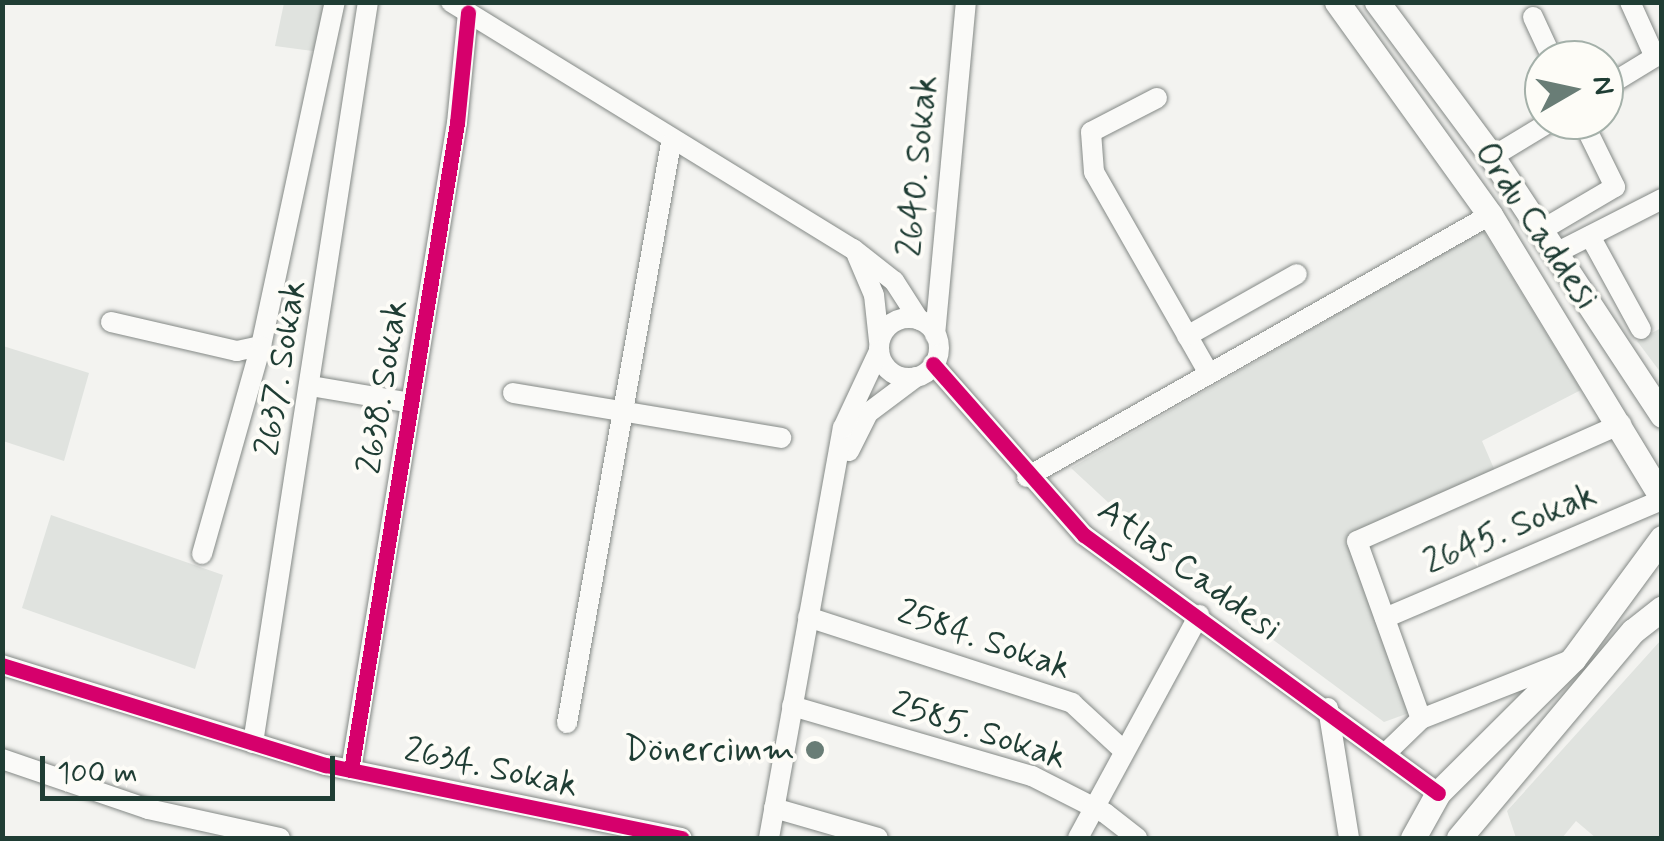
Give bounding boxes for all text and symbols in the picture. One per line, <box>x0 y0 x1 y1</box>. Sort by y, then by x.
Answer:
north arrow <box>1524 40 1624 140</box>
text: N <box>1582 73 1622 98</box>
street label: 2640. Sokak <box>889 74 947 258</box>
street label: Ordu Caddesi <box>1464 133 1608 319</box>
street label: 2637. Sokak <box>246 277 316 459</box>
street label: 2638. Sokak <box>349 297 417 477</box>
street label: 2645. Sokak <box>1417 474 1603 584</box>
street label: Atlas Caddesi <box>1091 491 1287 649</box>
street label: 2584. Sokak <box>892 591 1076 689</box>
street label: 2585. Sokak <box>886 683 1072 779</box>
street label: 2634. Sokak <box>400 729 582 807</box>
place label: Dönercimm <box>624 729 795 771</box>
scale bar <box>45 736 340 798</box>
marker: Dönercimm <box>804 739 826 761</box>
text: 100 m <box>57 754 138 793</box>

